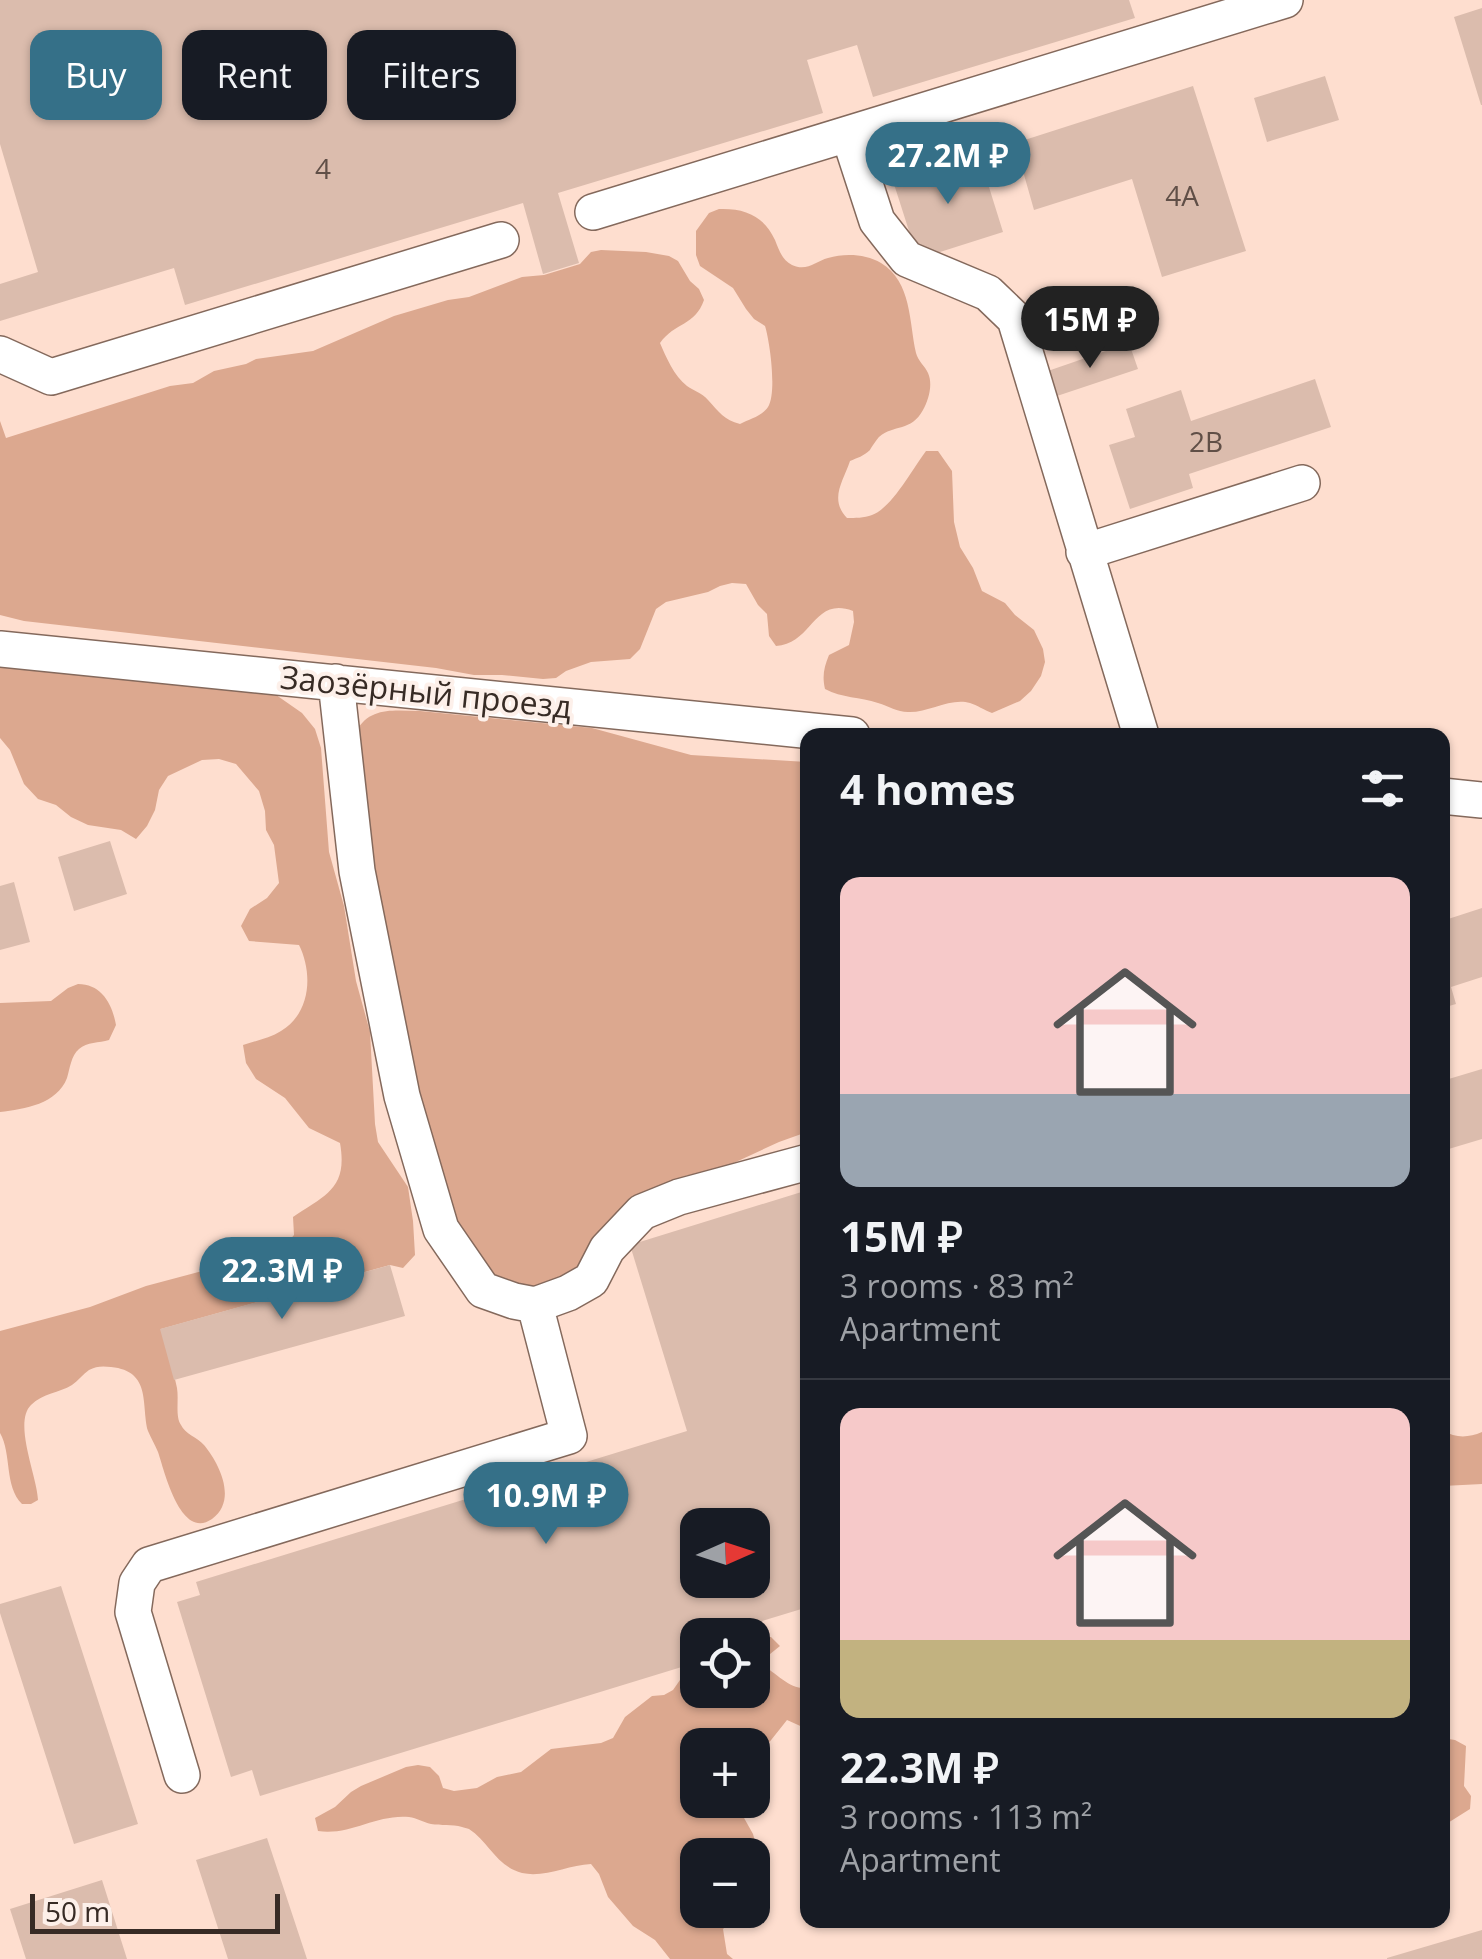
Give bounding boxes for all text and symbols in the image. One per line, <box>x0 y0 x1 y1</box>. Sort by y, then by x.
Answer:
chip: Buy <box>30 30 162 120</box>
chip: Rent <box>182 30 327 120</box>
chip: Filters <box>347 30 516 120</box>
pin: 27.2M ₽ <box>856 122 1040 207</box>
text: 27.2M ₽ <box>887 133 1009 176</box>
house number: 4 <box>315 149 331 187</box>
house number: 4А <box>1165 176 1199 214</box>
pin: 15M ₽ <box>1020 286 1160 371</box>
text: 15M ₽ <box>1043 297 1137 340</box>
house number: 2В <box>1189 422 1223 460</box>
street label: Заозёрный проезд <box>278 654 574 728</box>
text: 4 homes <box>840 760 1015 817</box>
icon: filters <box>1355 761 1410 816</box>
icon: home <box>1035 942 1215 1122</box>
text: 15M ₽ <box>840 1207 963 1264</box>
pin: 22.3M ₽ <box>190 1237 374 1322</box>
text: 22.3M ₽ <box>221 1248 343 1291</box>
text: 3 rooms · 83 m² <box>840 1264 1074 1307</box>
text: Apartment <box>840 1307 1001 1350</box>
pin: 10.9M ₽ <box>454 1462 638 1547</box>
text: 10.9M ₽ <box>485 1473 607 1516</box>
icon: home <box>1035 1473 1215 1653</box>
north arrow <box>680 1508 770 1598</box>
map controls <box>680 1508 770 1928</box>
button: locate <box>680 1618 770 1708</box>
button: + <box>680 1728 770 1818</box>
text: 22.3M ₽ <box>840 1738 999 1795</box>
text: 3 rooms · 113 m² <box>840 1795 1092 1838</box>
button: − <box>680 1838 770 1928</box>
text: Apartment <box>840 1838 1001 1881</box>
scale bar <box>30 1889 280 1934</box>
text: 50 m <box>45 1892 110 1930</box>

